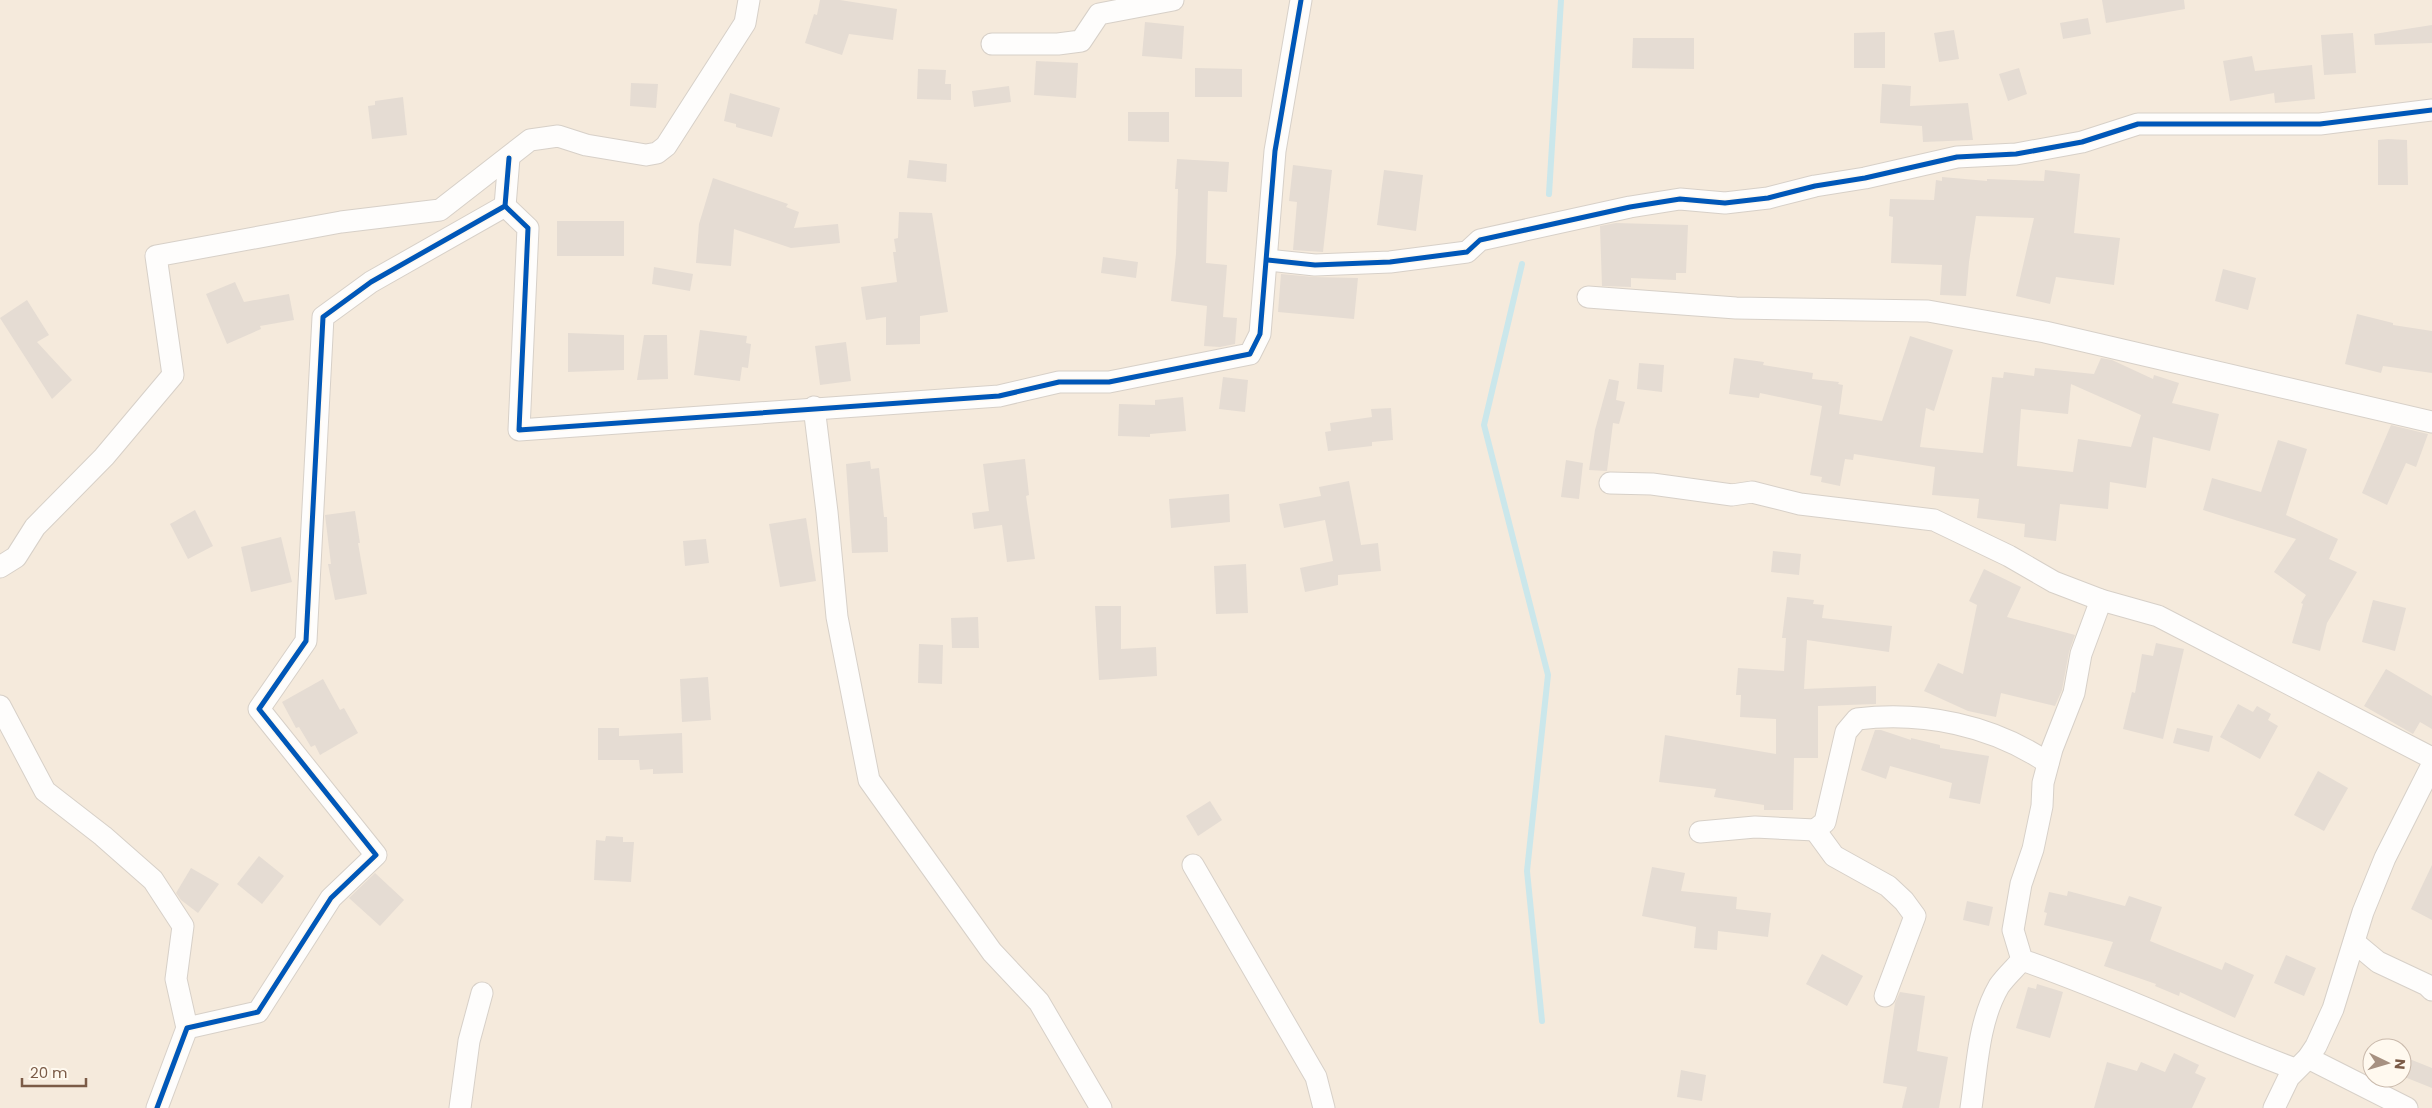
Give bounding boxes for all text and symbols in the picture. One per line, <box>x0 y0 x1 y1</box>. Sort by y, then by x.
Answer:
north arrow <box>2362 1038 2412 1088</box>
scale bar <box>22 1056 86 1088</box>
text: N <box>2390 1058 2410 1070</box>
text: 20 m <box>30 1062 68 1083</box>

